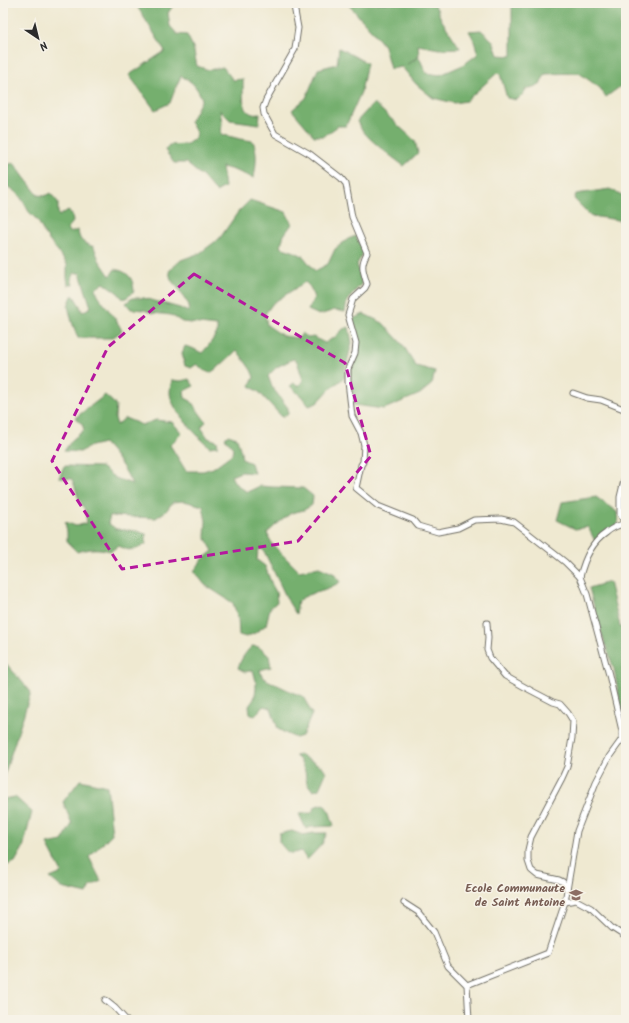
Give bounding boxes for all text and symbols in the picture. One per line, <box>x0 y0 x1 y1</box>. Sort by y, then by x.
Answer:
north arrow <box>18 18 58 58</box>
text: N <box>35 36 51 55</box>
place label: Ecole Communaute de Saint Antoine <box>465 879 565 912</box>
school or university icon: Ecole Communaute de Saint Antoine <box>568 887 584 903</box>

